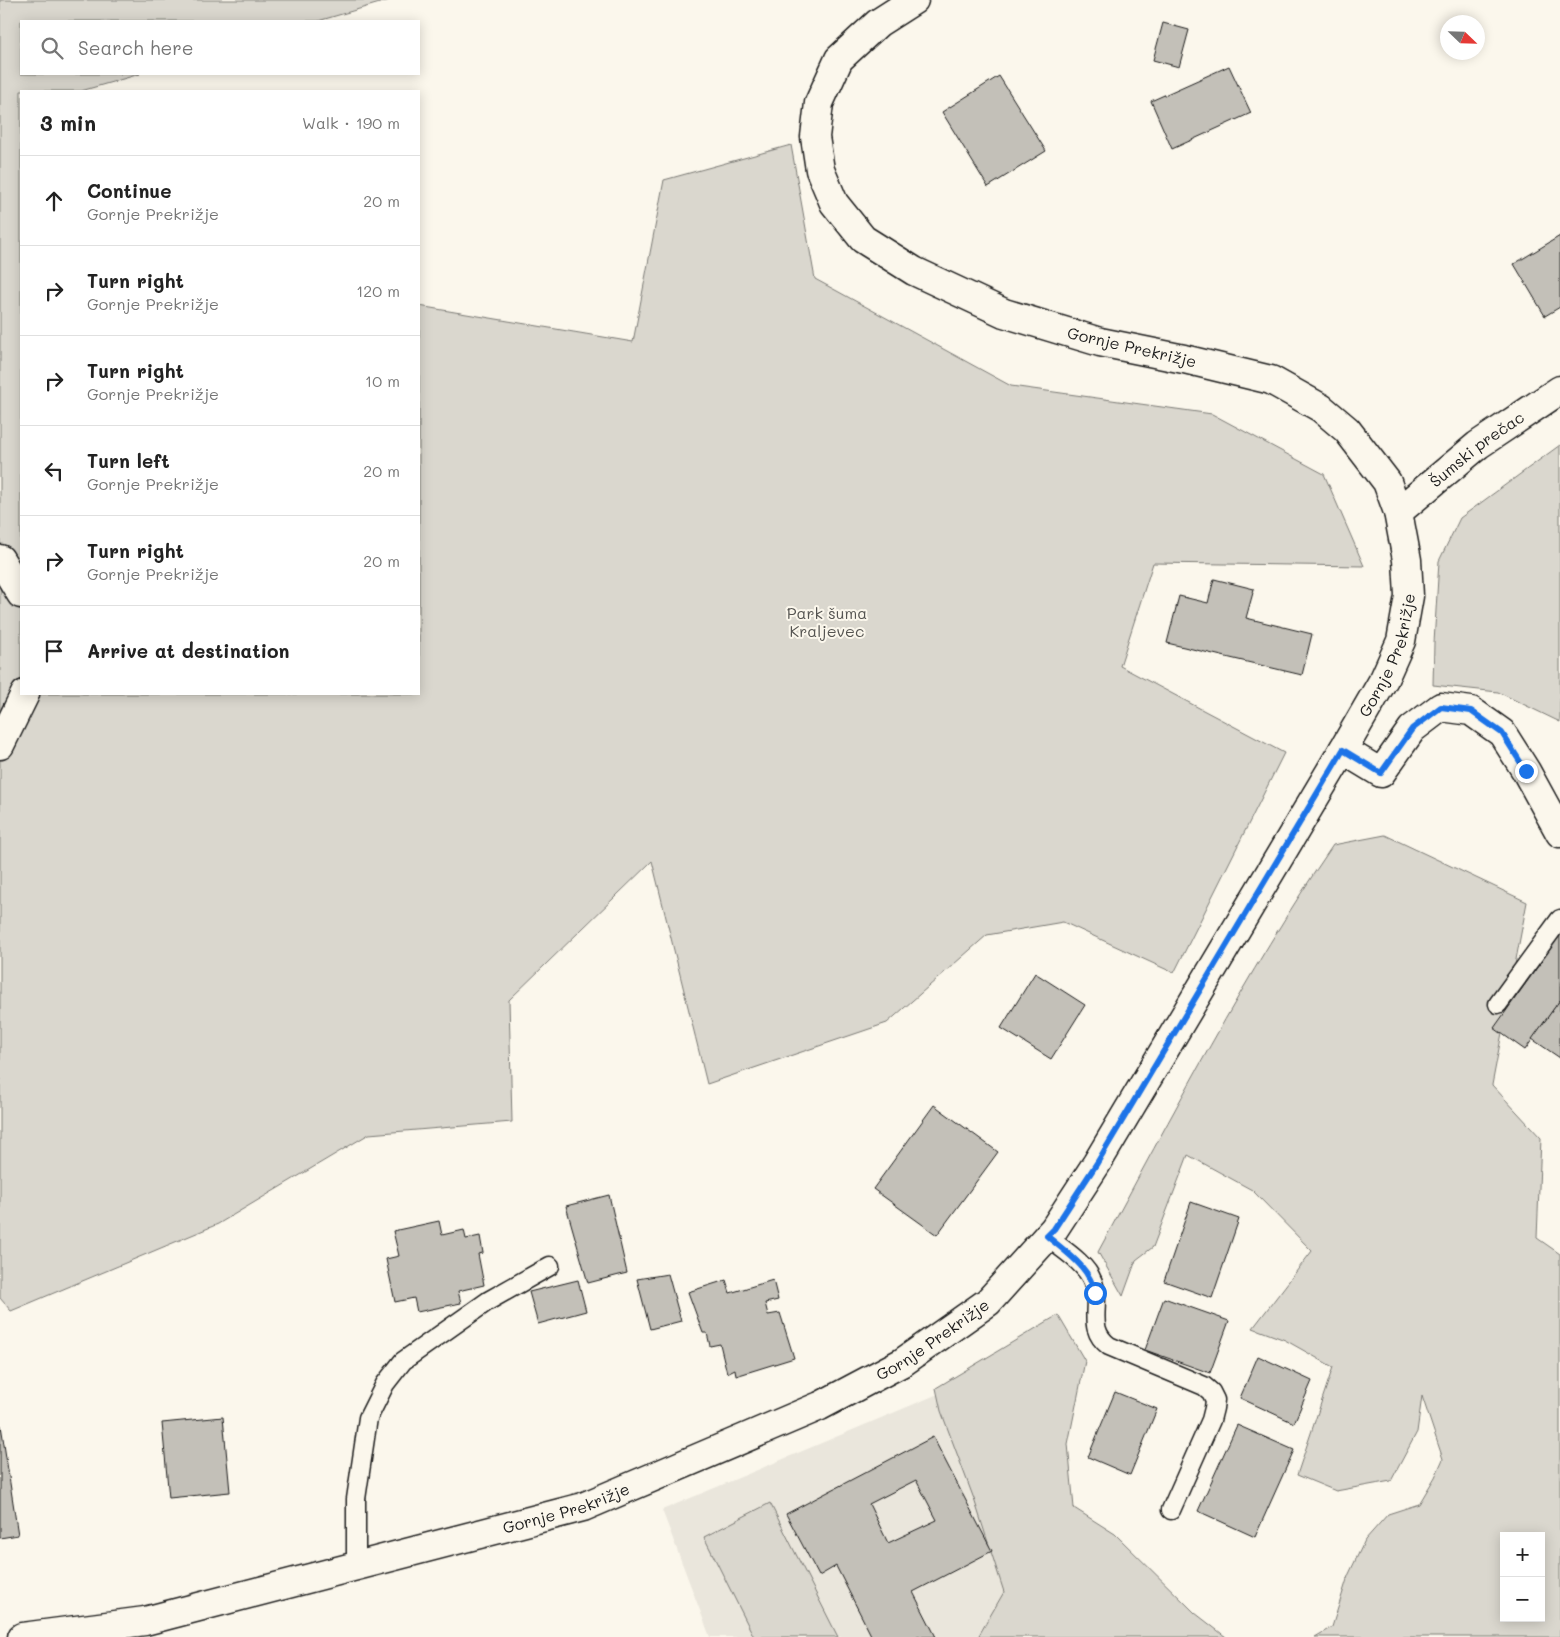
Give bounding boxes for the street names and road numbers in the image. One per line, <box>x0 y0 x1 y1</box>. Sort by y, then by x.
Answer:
street label: Gornje Prekrižje <box>1065 321 1199 372</box>
street label: Šumski prečac <box>1425 406 1528 491</box>
street label: Gornje Prekrižje <box>1353 592 1419 721</box>
street label: Gornje Prekrižje <box>872 1294 993 1385</box>
street label: Gornje Prekrižje <box>500 1478 632 1538</box>

